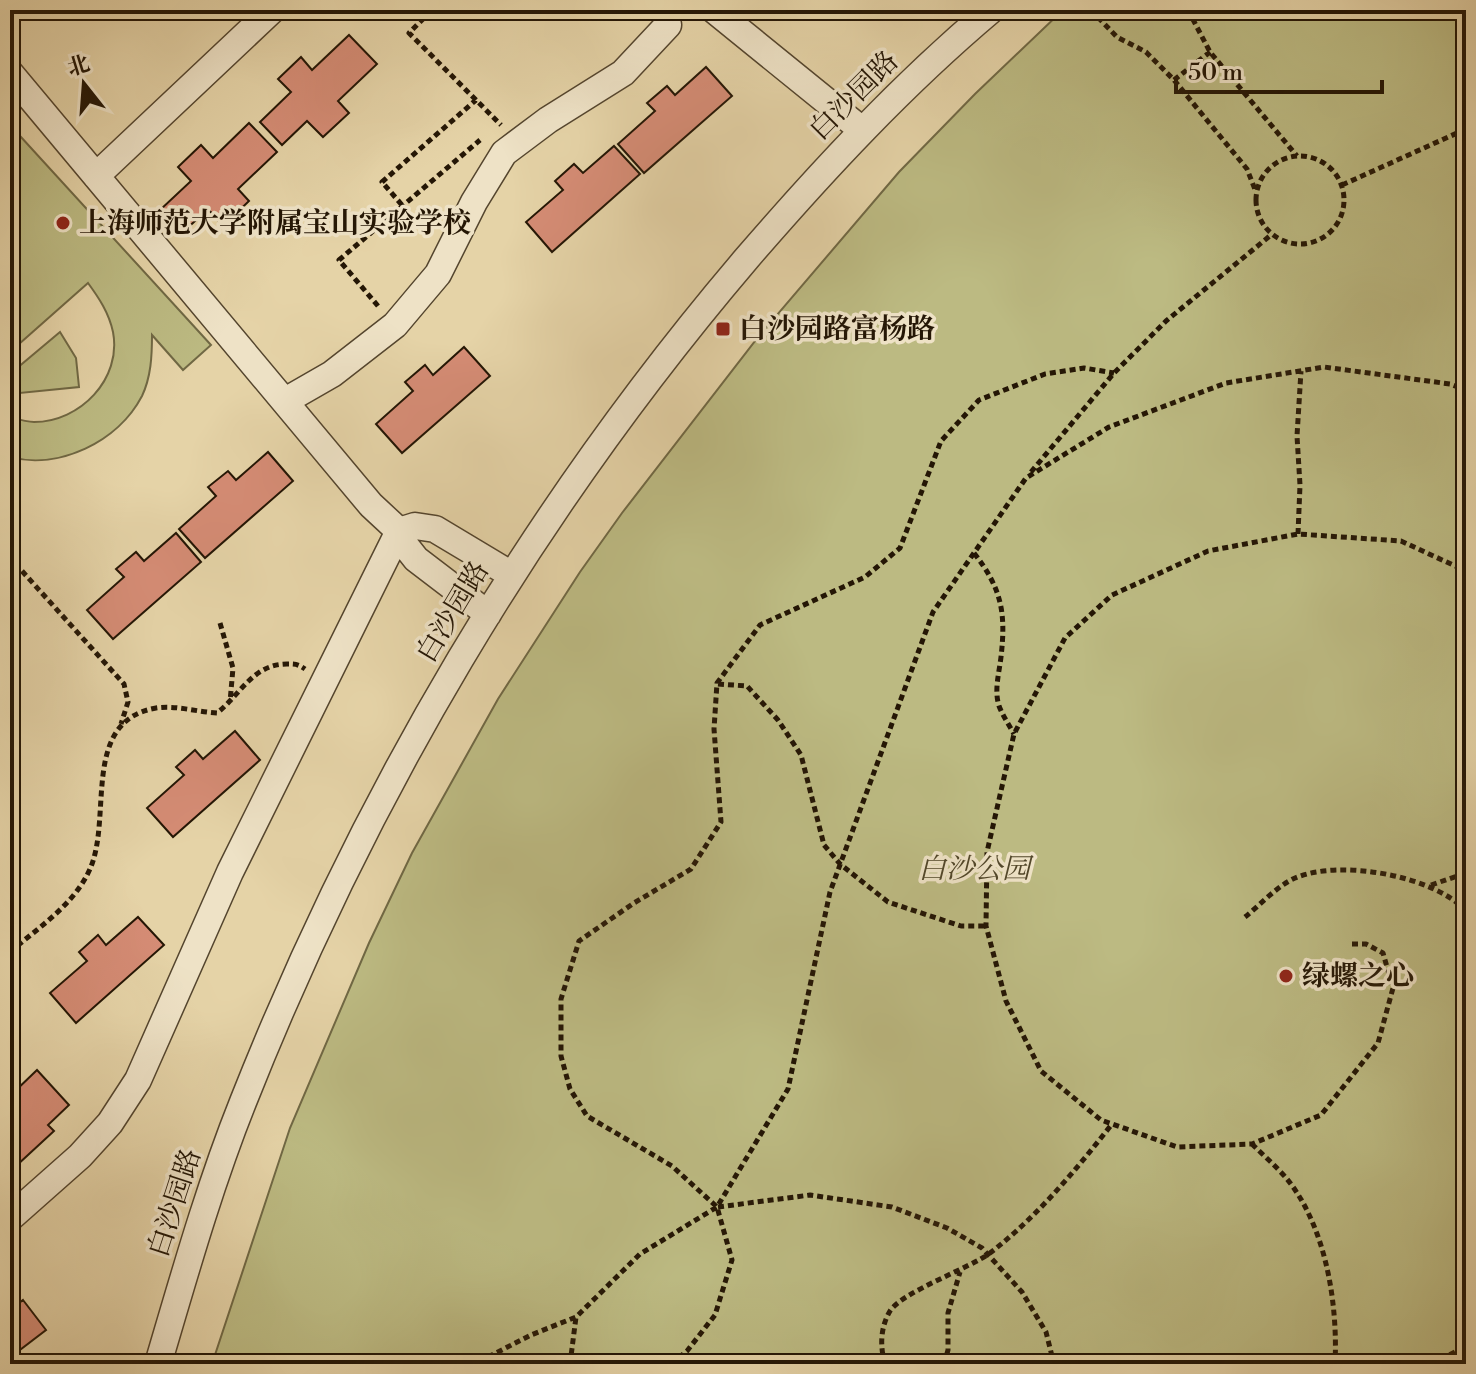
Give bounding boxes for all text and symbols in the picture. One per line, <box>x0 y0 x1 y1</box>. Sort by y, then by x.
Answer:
north arrow <box>44 44 124 124</box>
street label: 白沙园路 <box>802 44 906 148</box>
scale bar <box>1176 44 1382 94</box>
text: 北 <box>64 50 93 82</box>
text: 50 m <box>1188 58 1243 88</box>
place label: 上海师范大学附属宝山实验学校 <box>79 206 471 241</box>
marker: 上海师范大学附属宝山实验学校 <box>54 214 72 232</box>
place label: 白沙园路富杨路 <box>739 312 935 347</box>
marker: 白沙园路富杨路 <box>714 320 732 338</box>
street label: 白沙园路 <box>409 555 497 669</box>
park label: 白沙公园 <box>918 852 1034 887</box>
place label: 绿螺之心 <box>1302 959 1414 994</box>
marker: 绿螺之心 <box>1277 967 1295 985</box>
street label: 白沙园路 <box>141 1144 209 1262</box>

